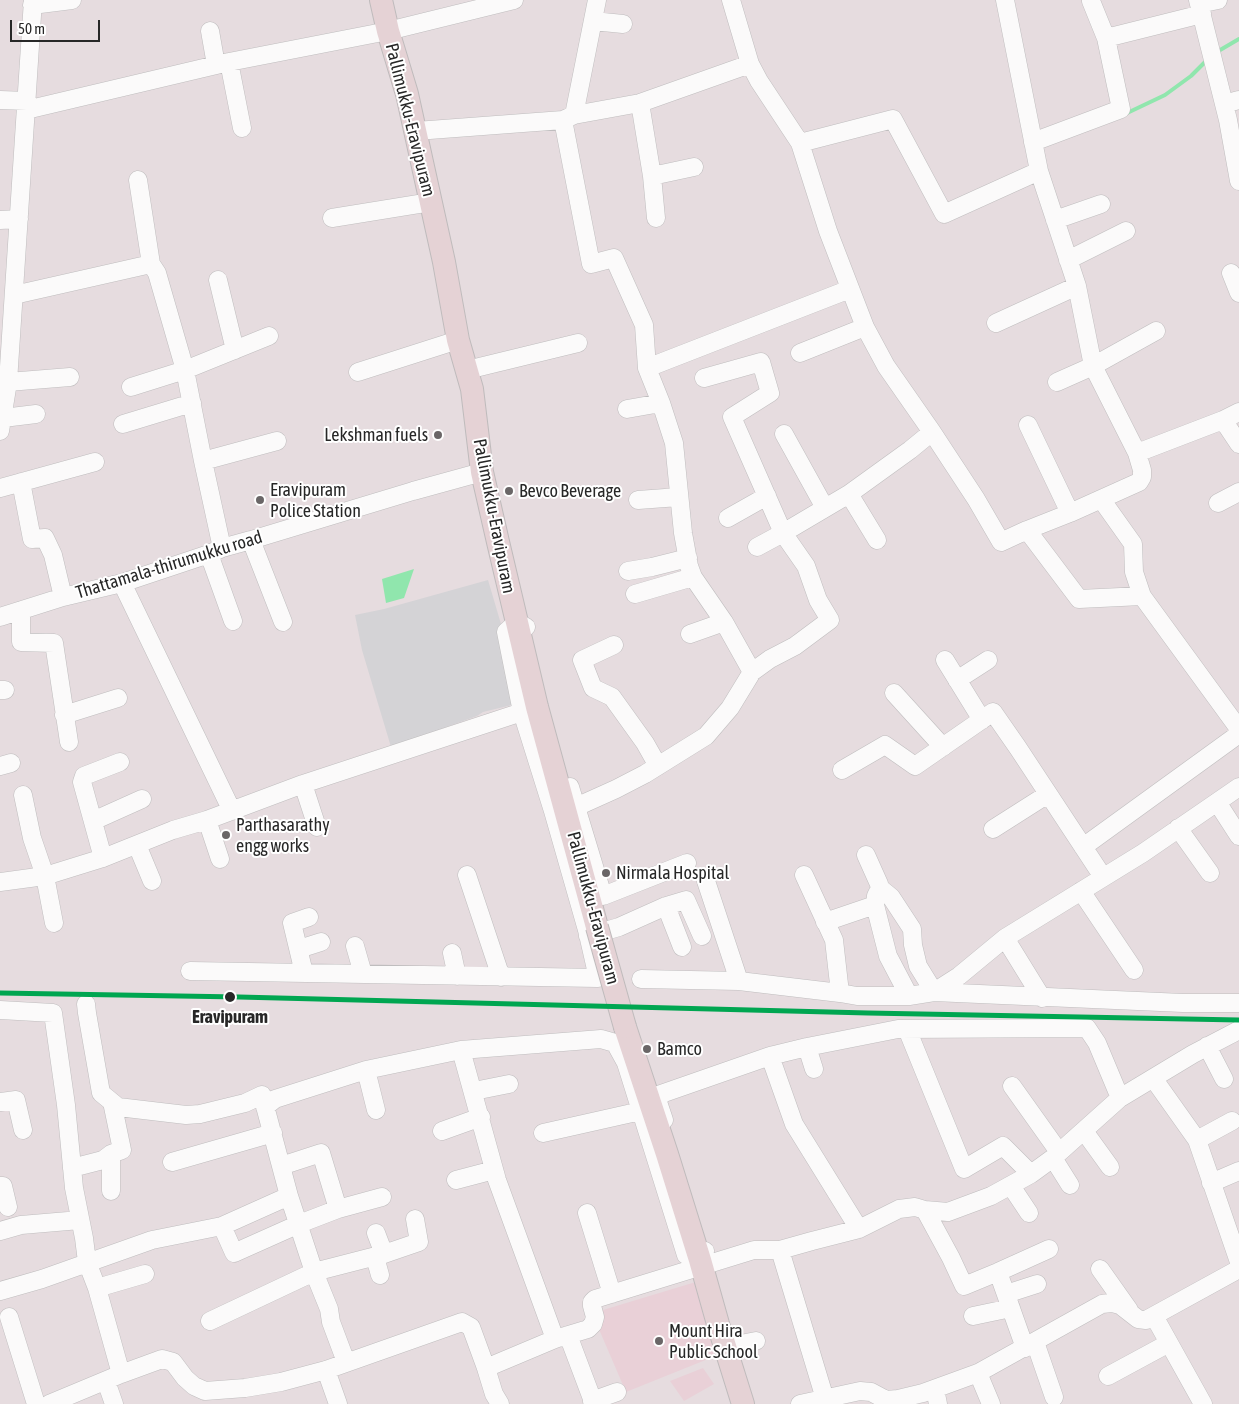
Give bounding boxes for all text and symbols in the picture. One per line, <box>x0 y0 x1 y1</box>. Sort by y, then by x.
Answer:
scale bar <box>12 10 102 42</box>
text: 50 m <box>18 20 45 37</box>
street label: Pallimukku-Eravipuram <box>380 41 440 199</box>
place label: Lekshman fuels <box>324 424 428 446</box>
marker: Lekshman fuels <box>432 429 444 441</box>
street label: Pallimukku-Eravipuram <box>468 437 520 595</box>
place label: Eravipuram Police Station <box>270 479 361 522</box>
place label: Bevco Beverage <box>519 480 621 502</box>
marker: Bevco Beverage <box>503 485 515 497</box>
marker: Eravipuram Police Station <box>254 494 266 506</box>
street label: Thattamala-thirumukku road <box>73 526 265 604</box>
place label: Parthasarathy engg works <box>236 814 330 856</box>
marker: Parthasarathy engg works <box>220 829 232 841</box>
street label: Pallimukku-Eravipuram <box>562 829 624 987</box>
place label: Nirmala Hospital <box>616 862 729 884</box>
marker: Nirmala Hospital <box>600 867 612 879</box>
marker: Eravipuram <box>223 990 237 1004</box>
place label: Eravipuram <box>192 1006 268 1028</box>
place label: Bamco <box>657 1038 702 1060</box>
marker: Bamco <box>641 1043 653 1055</box>
place label: Mount Hira Public School <box>669 1320 758 1362</box>
marker: Mount Hira Public School <box>653 1335 665 1347</box>

